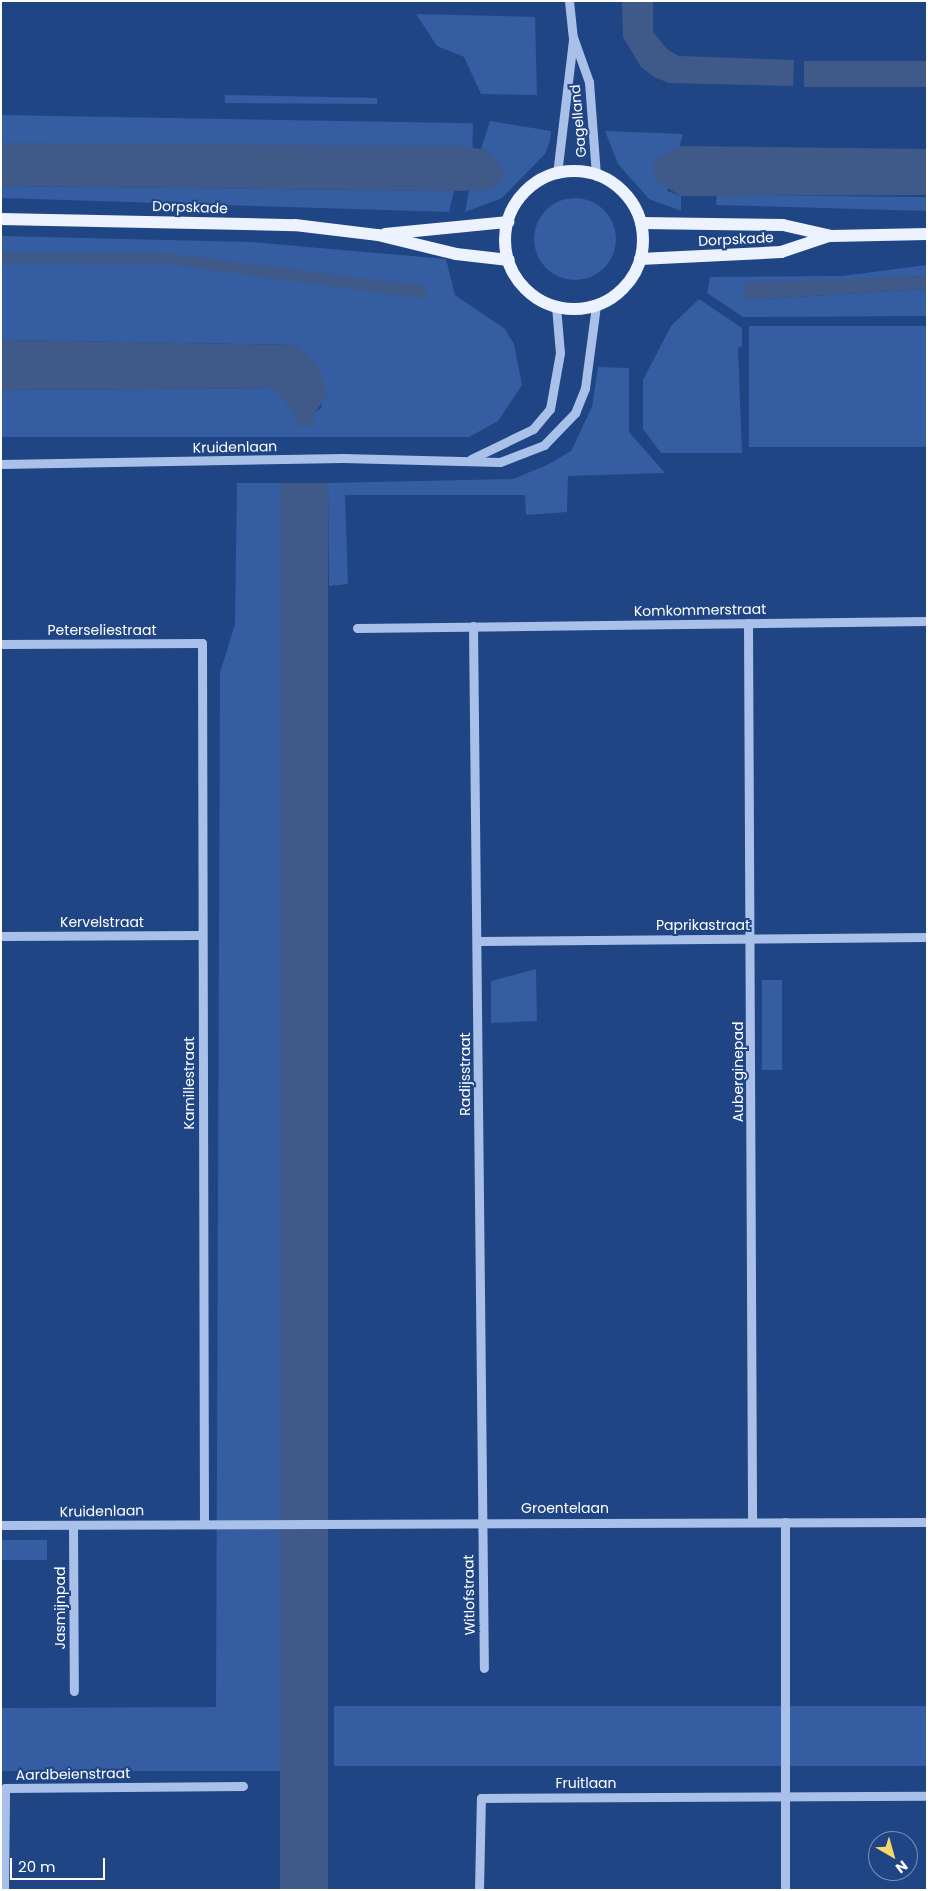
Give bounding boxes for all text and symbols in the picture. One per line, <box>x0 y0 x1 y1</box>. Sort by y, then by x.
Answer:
street label: Gagelland <box>566 84 590 158</box>
street label: Dorpskade <box>152 197 228 217</box>
street label: Dorpskade <box>698 229 774 249</box>
street label: Kruidenlaan <box>193 438 277 456</box>
street label: Komkommerstraat <box>634 600 766 620</box>
street label: Peterseliestraat <box>48 622 156 638</box>
street label: Kervelstraat <box>60 914 144 930</box>
street label: Paprikastraat <box>656 917 750 933</box>
street label: Auberginepad <box>730 1022 746 1122</box>
street label: Radijsstraat <box>457 1032 473 1116</box>
street label: Kamillestraat <box>181 1037 197 1129</box>
street label: Groentelaan <box>521 1500 609 1516</box>
street label: Kruidenlaan <box>60 1502 144 1520</box>
street label: Witlofstraat <box>460 1554 478 1636</box>
street label: Jasmijnpad <box>52 1567 68 1649</box>
street label: Aardbeienstraat <box>16 1765 130 1783</box>
street label: Fruitlaan <box>555 1775 617 1791</box>
north arrow <box>868 1831 918 1881</box>
scale bar <box>12 1848 108 1880</box>
text: 20 m <box>18 1856 56 1877</box>
text: N <box>891 1856 912 1878</box>

